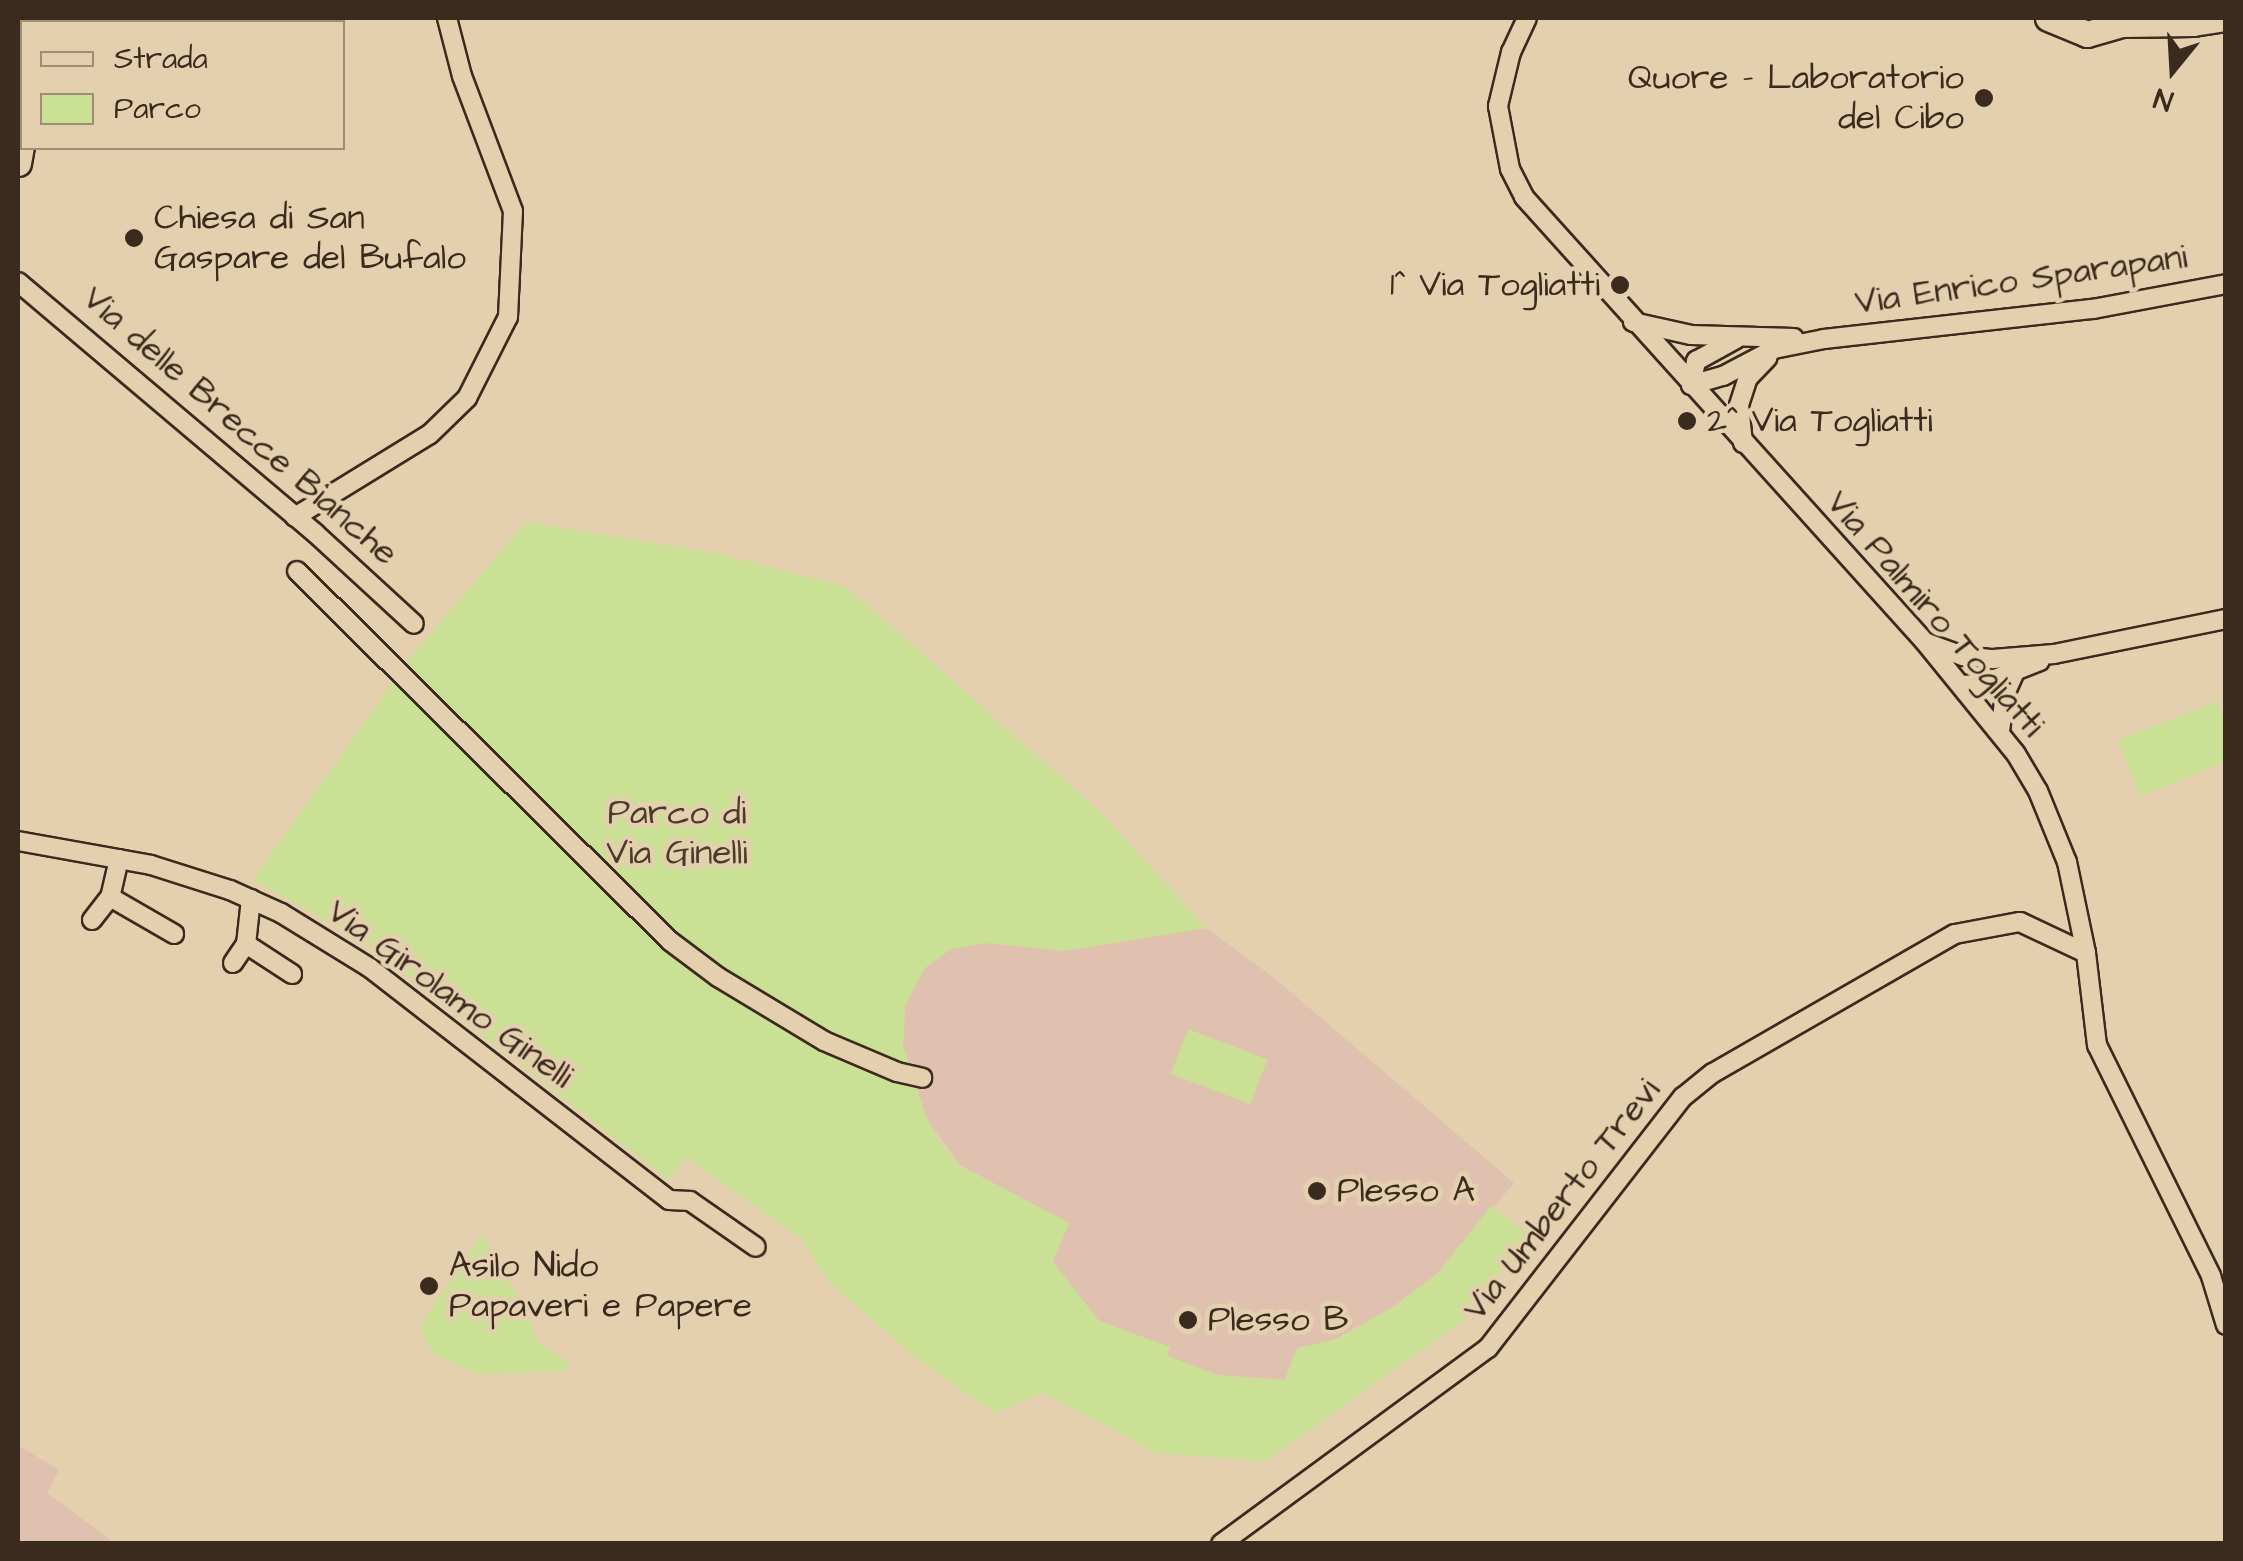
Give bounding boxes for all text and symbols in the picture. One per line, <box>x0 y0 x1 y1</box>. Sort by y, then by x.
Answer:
legend <box>20 20 345 150</box>
north arrow <box>2123 20 2223 120</box>
text: Strada <box>114 38 208 80</box>
place label: Quore - Laboratorio del Cibo <box>1628 57 1964 139</box>
text: N <box>2149 78 2178 120</box>
marker: Quore - Laboratorio del Cibo <box>1973 87 1995 109</box>
text: Parco <box>114 88 201 130</box>
place label: Chiesa di San Gaspare del Bufalo <box>154 197 466 279</box>
marker: Chiesa di San Gaspare del Bufalo <box>123 227 145 249</box>
street label: Via Enrico Sparapani <box>1852 236 2190 324</box>
place label: 1^ Via Togliatti <box>1390 264 1600 306</box>
marker: 1^ Via Togliatti <box>1609 274 1631 296</box>
street label: Via delle Brecce Bianche <box>74 278 406 574</box>
place label: 2^ Via Togliatti <box>1707 400 1933 442</box>
marker: 2^ Via Togliatti <box>1676 410 1698 432</box>
street label: Via Palmiro Togliatti <box>1817 482 2053 746</box>
park label: Parco di Via Ginelli <box>606 792 748 874</box>
street label: Via Girolamo Ginelli <box>319 891 581 1097</box>
street label: Via Umberto Trevi <box>1455 1071 1669 1329</box>
place label: Plesso A <box>1337 1170 1475 1212</box>
marker: Plesso A <box>1306 1180 1328 1202</box>
place label: Asilo Nido Papaveri e Papere <box>449 1245 752 1327</box>
marker: Asilo Nido Papaveri e Papere <box>418 1275 440 1297</box>
place label: Plesso B <box>1208 1299 1348 1341</box>
marker: Plesso B <box>1177 1309 1199 1331</box>

